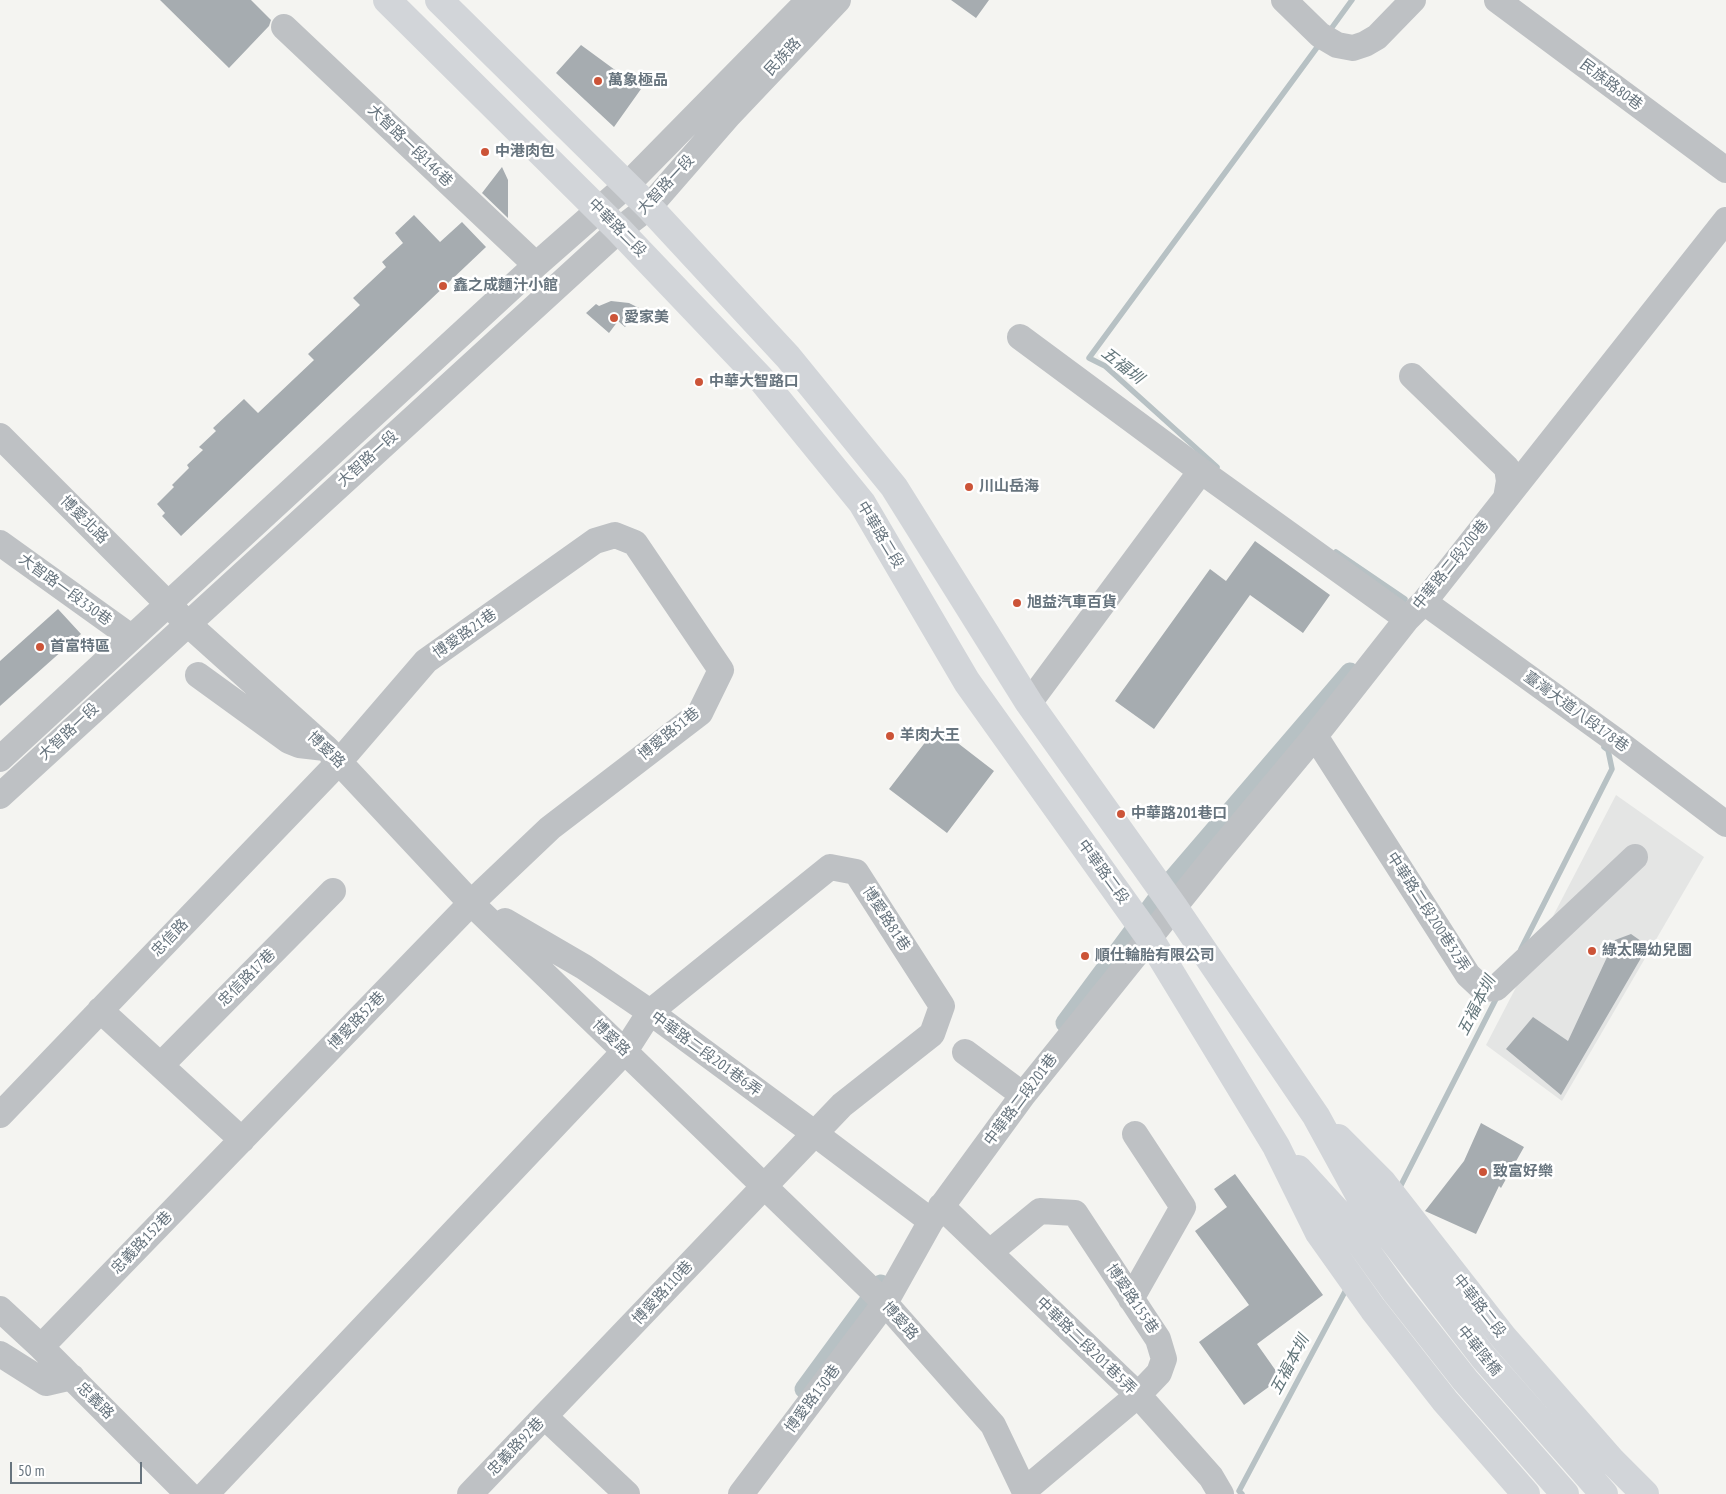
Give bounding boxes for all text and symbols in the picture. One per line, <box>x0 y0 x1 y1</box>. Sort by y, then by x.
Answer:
street label: 民族路 <box>761 34 805 80</box>
street label: 民族路80巷 <box>1576 56 1646 114</box>
place label: 萬象極品 <box>608 72 668 90</box>
marker: 萬象極品 <box>592 75 604 87</box>
street label: 大智路一段146巷 <box>364 101 456 191</box>
place label: 中港肉包 <box>495 143 555 161</box>
marker: 中港肉包 <box>479 146 491 158</box>
street label: 大智路一段 <box>634 151 698 219</box>
street label: 中華路二段 <box>584 195 650 261</box>
place label: 鑫之成麵汁小館 <box>453 277 558 295</box>
marker: 鑫之成麵汁小館 <box>437 280 449 292</box>
place label: 愛家美 <box>624 309 669 327</box>
marker: 愛家美 <box>608 312 620 324</box>
water label: 五福圳 <box>1097 344 1147 388</box>
place label: 中華大智路口 <box>709 373 799 391</box>
marker: 中華大智路口 <box>693 376 705 388</box>
street label: 大智路一段 <box>334 427 402 491</box>
place label: 川山岳海 <box>979 478 1039 496</box>
marker: 川山岳海 <box>963 481 975 493</box>
street label: 博愛北路 <box>56 492 112 548</box>
street label: 中華路二段 <box>853 498 907 572</box>
street label: 中華路二段200巷 <box>1409 516 1493 614</box>
street label: 大智路一段330巷 <box>15 550 115 630</box>
place label: 旭益汽車百貨 <box>1027 594 1117 612</box>
marker: 旭益汽車百貨 <box>1011 597 1023 609</box>
street label: 博愛路21巷 <box>430 606 500 662</box>
place label: 首富特區 <box>50 638 110 656</box>
marker: 首富特區 <box>34 641 46 653</box>
street label: 臺灣大道八段178巷 <box>1520 668 1632 756</box>
street label: 大智路一段 <box>35 700 103 764</box>
street label: 博愛路51巷 <box>635 704 703 764</box>
place label: 羊肉大王 <box>900 727 960 745</box>
street label: 博愛路 <box>304 728 348 772</box>
marker: 羊肉大王 <box>884 730 896 742</box>
place label: 中華路201巷口 <box>1131 805 1228 823</box>
marker: 中華路201巷口 <box>1115 808 1127 820</box>
street label: 中華路二段 <box>1074 836 1132 908</box>
street label: 中華路二段200巷32弄 <box>1383 849 1473 975</box>
street label: 博愛路81巷 <box>858 883 914 955</box>
street label: 忠信路 <box>148 916 192 960</box>
place label: 綠太陽幼兒園 <box>1602 942 1692 960</box>
marker: 綠太陽幼兒園 <box>1586 945 1598 957</box>
street label: 忠信路17巷 <box>215 946 279 1010</box>
place label: 順仕輪胎有限公司 <box>1095 947 1215 965</box>
marker: 順仕輪胎有限公司 <box>1079 950 1091 962</box>
water label: 五福本圳 <box>1454 973 1500 1039</box>
street label: 博愛路52巷 <box>325 988 389 1054</box>
street label: 中華路二段201巷6弄 <box>647 1008 765 1100</box>
street label: 博愛路 <box>589 1016 633 1060</box>
street label: 中華路二段201巷 <box>981 1051 1061 1149</box>
place label: 致富好樂 <box>1493 1163 1553 1181</box>
marker: 致富好樂 <box>1477 1166 1489 1178</box>
street label: 忠義路152巷 <box>108 1208 176 1278</box>
street label: 博愛路110巷 <box>629 1258 697 1328</box>
street label: 博愛路155巷 <box>1102 1261 1162 1337</box>
street label: 中華路二段 <box>1449 1271 1509 1341</box>
street label: 中華路二段201巷5弄 <box>1032 1294 1140 1398</box>
street label: 博愛路 <box>878 1298 922 1344</box>
street label: 中華陸橋 <box>1453 1322 1505 1380</box>
water label: 五福本圳 <box>1267 1332 1313 1398</box>
street label: 博愛路130巷 <box>782 1362 844 1436</box>
street label: 忠義路 <box>73 1379 117 1423</box>
street label: 忠義路92巷 <box>484 1414 548 1480</box>
scale bar <box>12 1452 145 1484</box>
text: 50 m <box>18 1461 44 1480</box>

